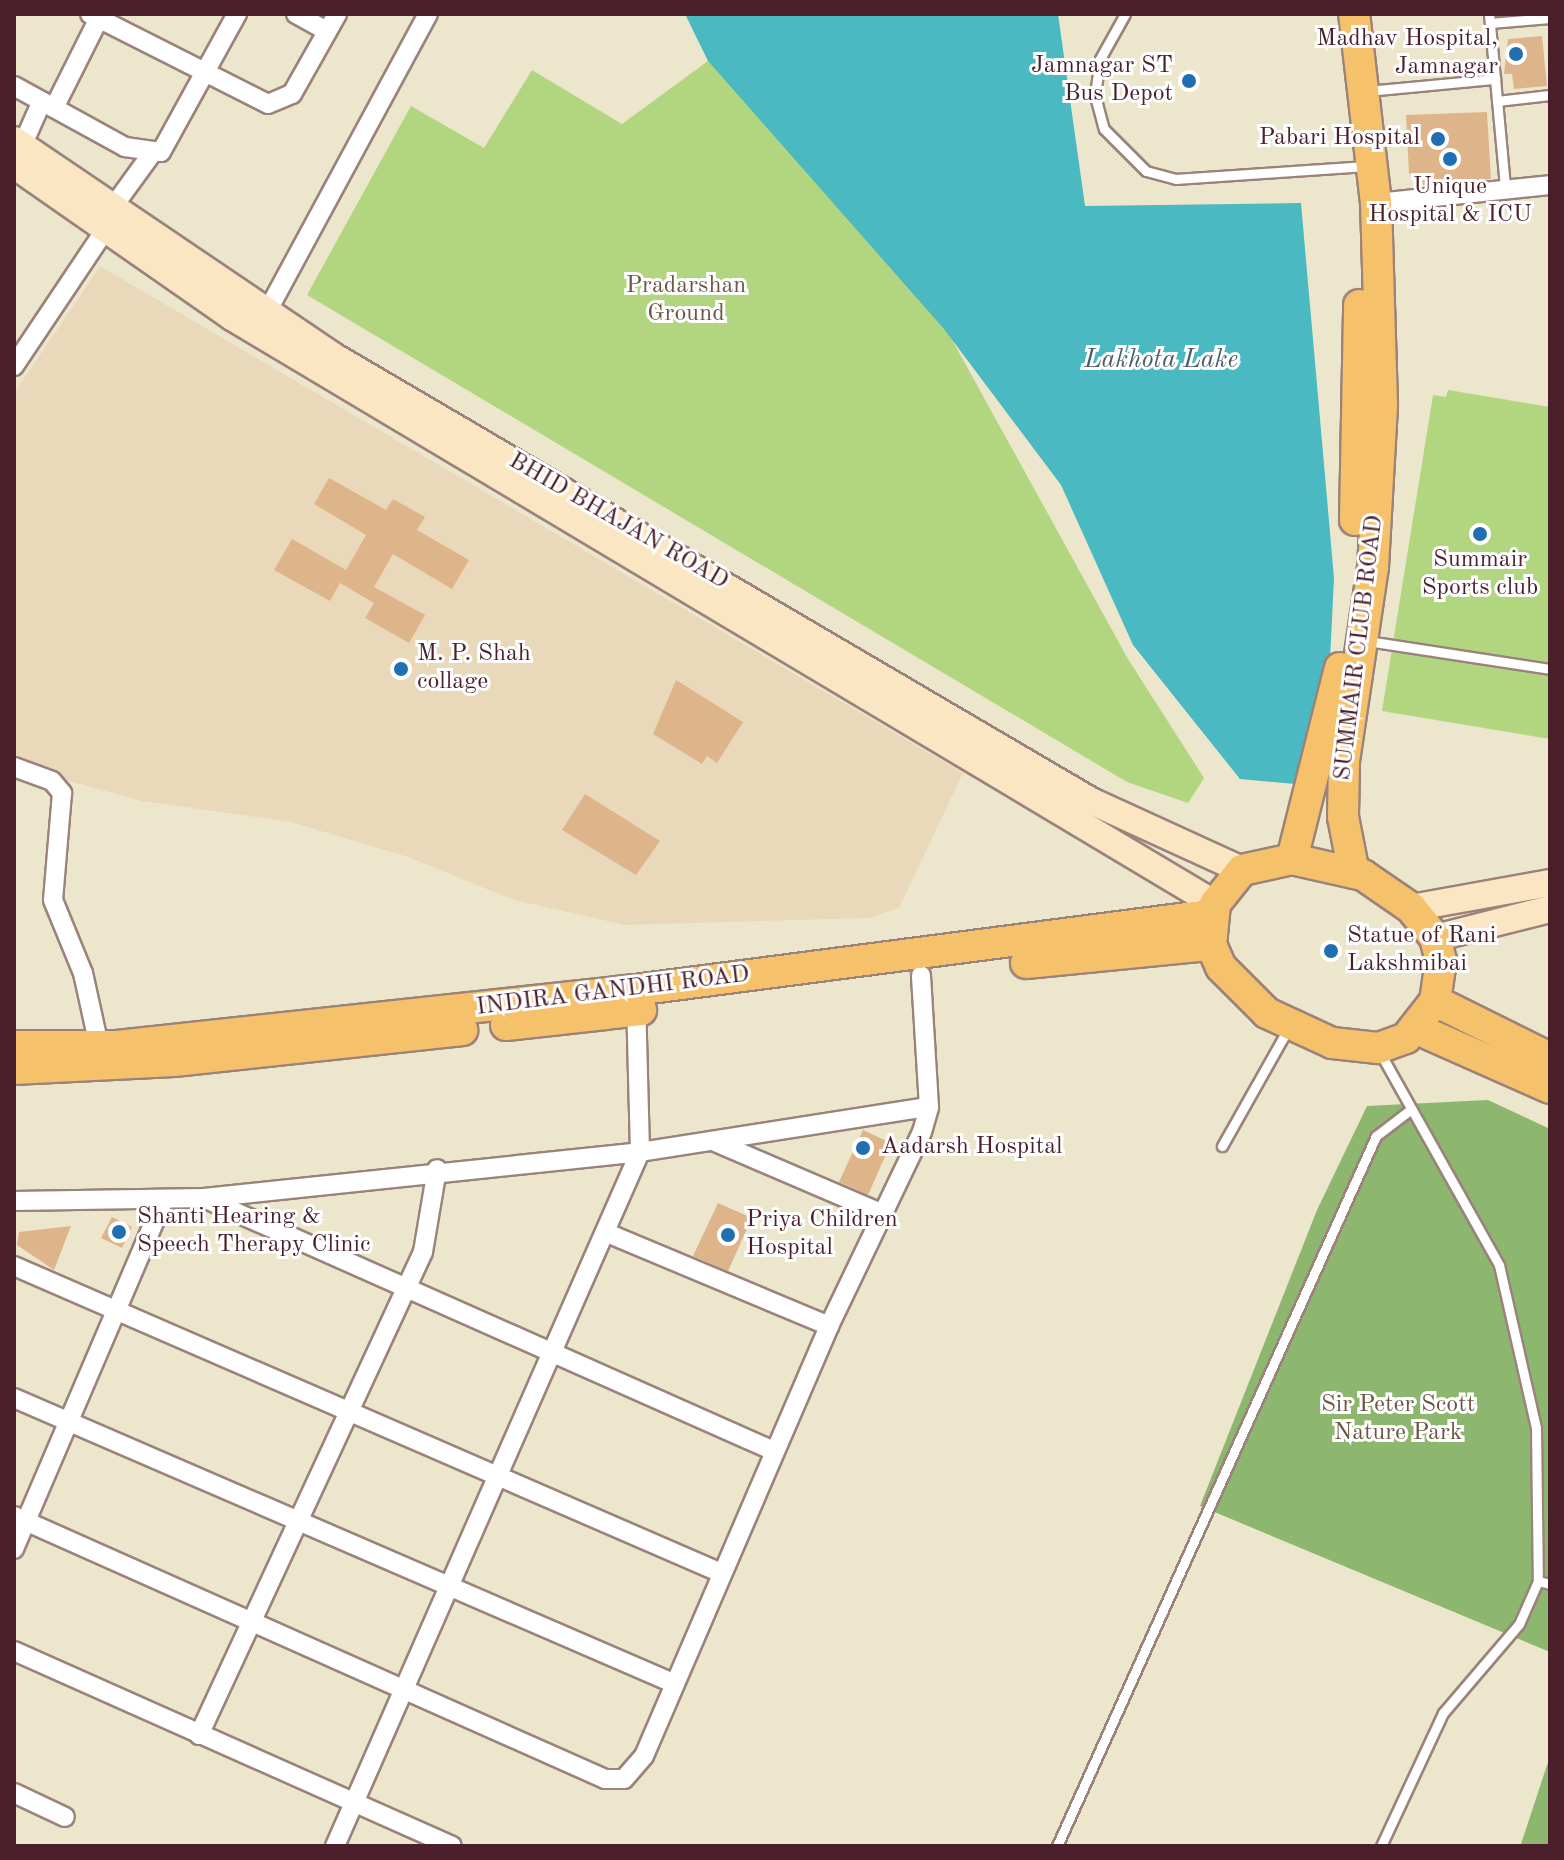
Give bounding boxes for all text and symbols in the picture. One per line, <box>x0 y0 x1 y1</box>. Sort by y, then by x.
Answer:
place label: Madhav Hospital, Jamnagar <box>1316 26 1498 82</box>
marker: Madhav Hospital, Jamnagar <box>1505 43 1527 65</box>
place label: Jamnagar ST Bus Depot <box>1031 53 1173 109</box>
marker: Jamnagar ST Bus Depot <box>1180 72 1198 90</box>
place label: Pabari Hospital <box>1259 125 1420 153</box>
marker: Pabari Hospital <box>1427 128 1449 150</box>
marker: Unique Hospital & ICU <box>1439 148 1461 170</box>
place label: Unique Hospital & ICU <box>1368 174 1532 230</box>
park label: Pradarshan Ground <box>626 273 746 329</box>
water label: Lakhota Lake <box>1084 345 1238 377</box>
street label: BHID BHAJAN ROAD <box>503 447 733 597</box>
street label: SUMMAIR CLUB ROAD <box>1329 514 1391 782</box>
marker: Summair Sports club <box>1471 525 1489 543</box>
place label: Summair Sports club <box>1422 547 1538 603</box>
place label: M. P. Shah collage <box>417 641 531 697</box>
marker: M. P. Shah collage <box>392 660 410 678</box>
place label: Statue of Rani Lakshmibai <box>1347 923 1496 979</box>
marker: Statue of Rani Lakshmibai <box>1322 942 1340 960</box>
street label: INDIRA GANDHI ROAD <box>475 961 751 1023</box>
place label: Aadarsh Hospital <box>881 1134 1062 1162</box>
marker: Aadarsh Hospital <box>852 1137 874 1159</box>
place label: Shanti Hearing & Speech Therapy Clinic <box>137 1204 370 1260</box>
place label: Priya Children Hospital <box>746 1207 898 1263</box>
marker: Shanti Hearing & Speech Therapy Clinic <box>108 1221 130 1243</box>
marker: Priya Children Hospital <box>717 1224 739 1246</box>
park label: Sir Peter Scott Nature Park <box>1321 1392 1475 1448</box>

